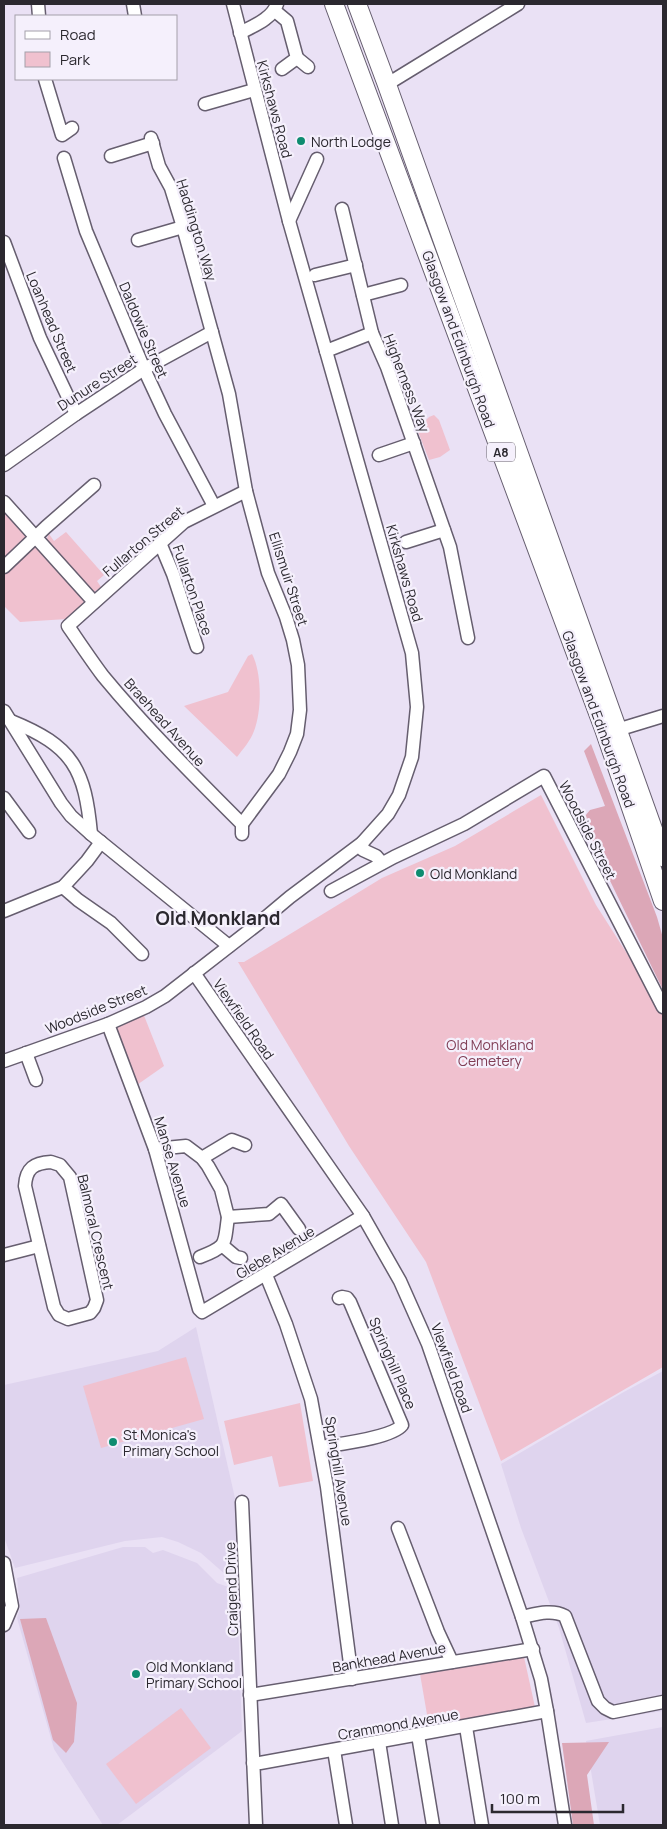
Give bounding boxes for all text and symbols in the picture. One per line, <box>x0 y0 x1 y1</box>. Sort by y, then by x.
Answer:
legend <box>15 15 178 80</box>
text: Road <box>60 24 96 45</box>
text: Park <box>60 49 90 70</box>
street label: Kirkshaws Road <box>253 58 297 160</box>
place label: North Lodge <box>311 132 391 151</box>
marker: North Lodge <box>295 135 307 147</box>
street label: Haddington Way <box>172 177 222 284</box>
street label: Glasgow and Edinburgh Road <box>418 248 500 430</box>
street label: Loanhead Street <box>22 269 82 376</box>
street label: Daldowie Street <box>115 279 173 381</box>
street label: Higherness Way <box>380 331 435 435</box>
street label: Dunure Street <box>54 349 141 415</box>
road number: A8 <box>487 442 515 462</box>
street label: Fullarton Street <box>98 501 188 581</box>
street label: Kirkshaws Road <box>382 522 428 624</box>
street label: Ellismuir Street <box>265 530 313 629</box>
street label: Fullarton Place <box>169 542 217 638</box>
street label: Glasgow and Edinburgh Road <box>558 628 640 810</box>
street label: Braehead Avenue <box>120 674 210 770</box>
street label: Woodside Street <box>555 778 621 883</box>
place label: Old Monkland <box>430 864 517 883</box>
marker: Old Monkland <box>414 867 426 879</box>
district label: Old Monkland <box>156 905 280 931</box>
street label: Viewfield Road <box>209 975 279 1063</box>
street label: Woodside Street <box>42 980 150 1038</box>
park label: Old Monkland Cemetery <box>446 1035 534 1070</box>
street label: Manse Avenue <box>150 1114 196 1210</box>
street label: Balmoral Crescent <box>73 1172 119 1292</box>
street label: Glebe Avenue <box>232 1221 318 1283</box>
street label: Springhill Place <box>365 1314 421 1412</box>
street label: Viewfield Road <box>427 1320 477 1416</box>
street label: Springhill Avenue <box>321 1415 357 1527</box>
place label: St Monica's Primary School <box>123 1425 219 1460</box>
marker: St Monica's Primary School <box>107 1436 119 1448</box>
street label: Craigend Drive <box>220 1542 242 1636</box>
street label: Bankhead Avenue <box>331 1638 447 1676</box>
place label: Old Monkland Primary School <box>146 1657 242 1692</box>
marker: Old Monkland Primary School <box>130 1668 142 1680</box>
street label: Crammond Avenue <box>336 1704 460 1744</box>
scale bar <box>492 1782 623 1814</box>
text: 100 m <box>500 1788 540 1809</box>

